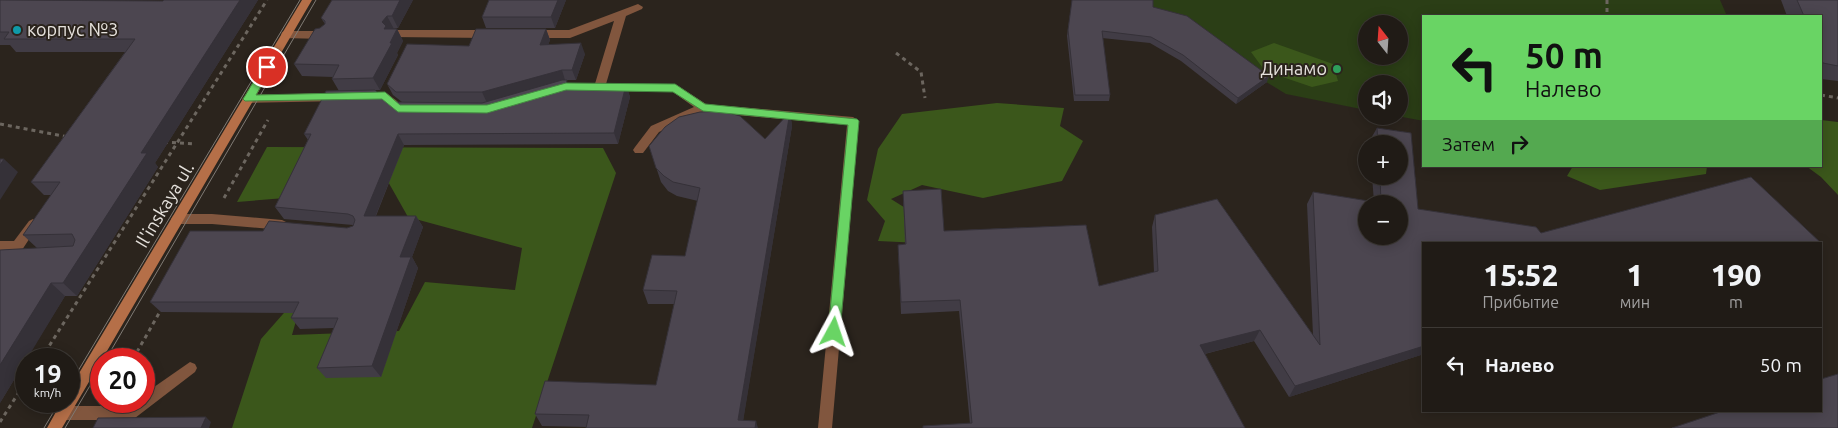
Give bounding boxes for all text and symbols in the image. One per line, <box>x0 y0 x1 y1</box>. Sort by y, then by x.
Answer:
north arrow <box>1358 15 1408 65</box>
map controls <box>1358 15 1408 245</box>
place label: корпус №3 <box>27 19 118 39</box>
marker: корпус №3 <box>11 24 23 36</box>
icon: left <box>1442 35 1507 100</box>
text: 50 m <box>1525 35 1603 75</box>
pin <box>246 46 288 88</box>
icon: arrive <box>253 53 281 81</box>
place label: Динамо <box>1260 58 1327 78</box>
marker: Динамо <box>1331 63 1343 75</box>
button: sound <box>1358 75 1408 125</box>
text: Налево <box>1525 76 1602 101</box>
icon: right <box>1505 130 1533 158</box>
text: Затем <box>1442 133 1495 155</box>
button: + <box>1358 135 1408 185</box>
street label: Il'inskaya ul. <box>131 158 197 251</box>
button: − <box>1358 195 1408 245</box>
text: 15:52 <box>1483 258 1558 292</box>
text: 1 <box>1626 258 1643 292</box>
text: 190 <box>1711 258 1761 292</box>
text: Прибытие <box>1483 293 1559 311</box>
text: мин <box>1620 293 1650 311</box>
text: m <box>1729 293 1743 311</box>
position arrow <box>807 305 859 357</box>
speed limit sign: 20 <box>90 348 155 413</box>
icon: left <box>1442 351 1470 379</box>
text: Налево <box>1485 354 1554 376</box>
text: 50 m <box>1760 354 1802 376</box>
text: 19 <box>33 360 62 388</box>
text: km/h <box>34 386 61 399</box>

